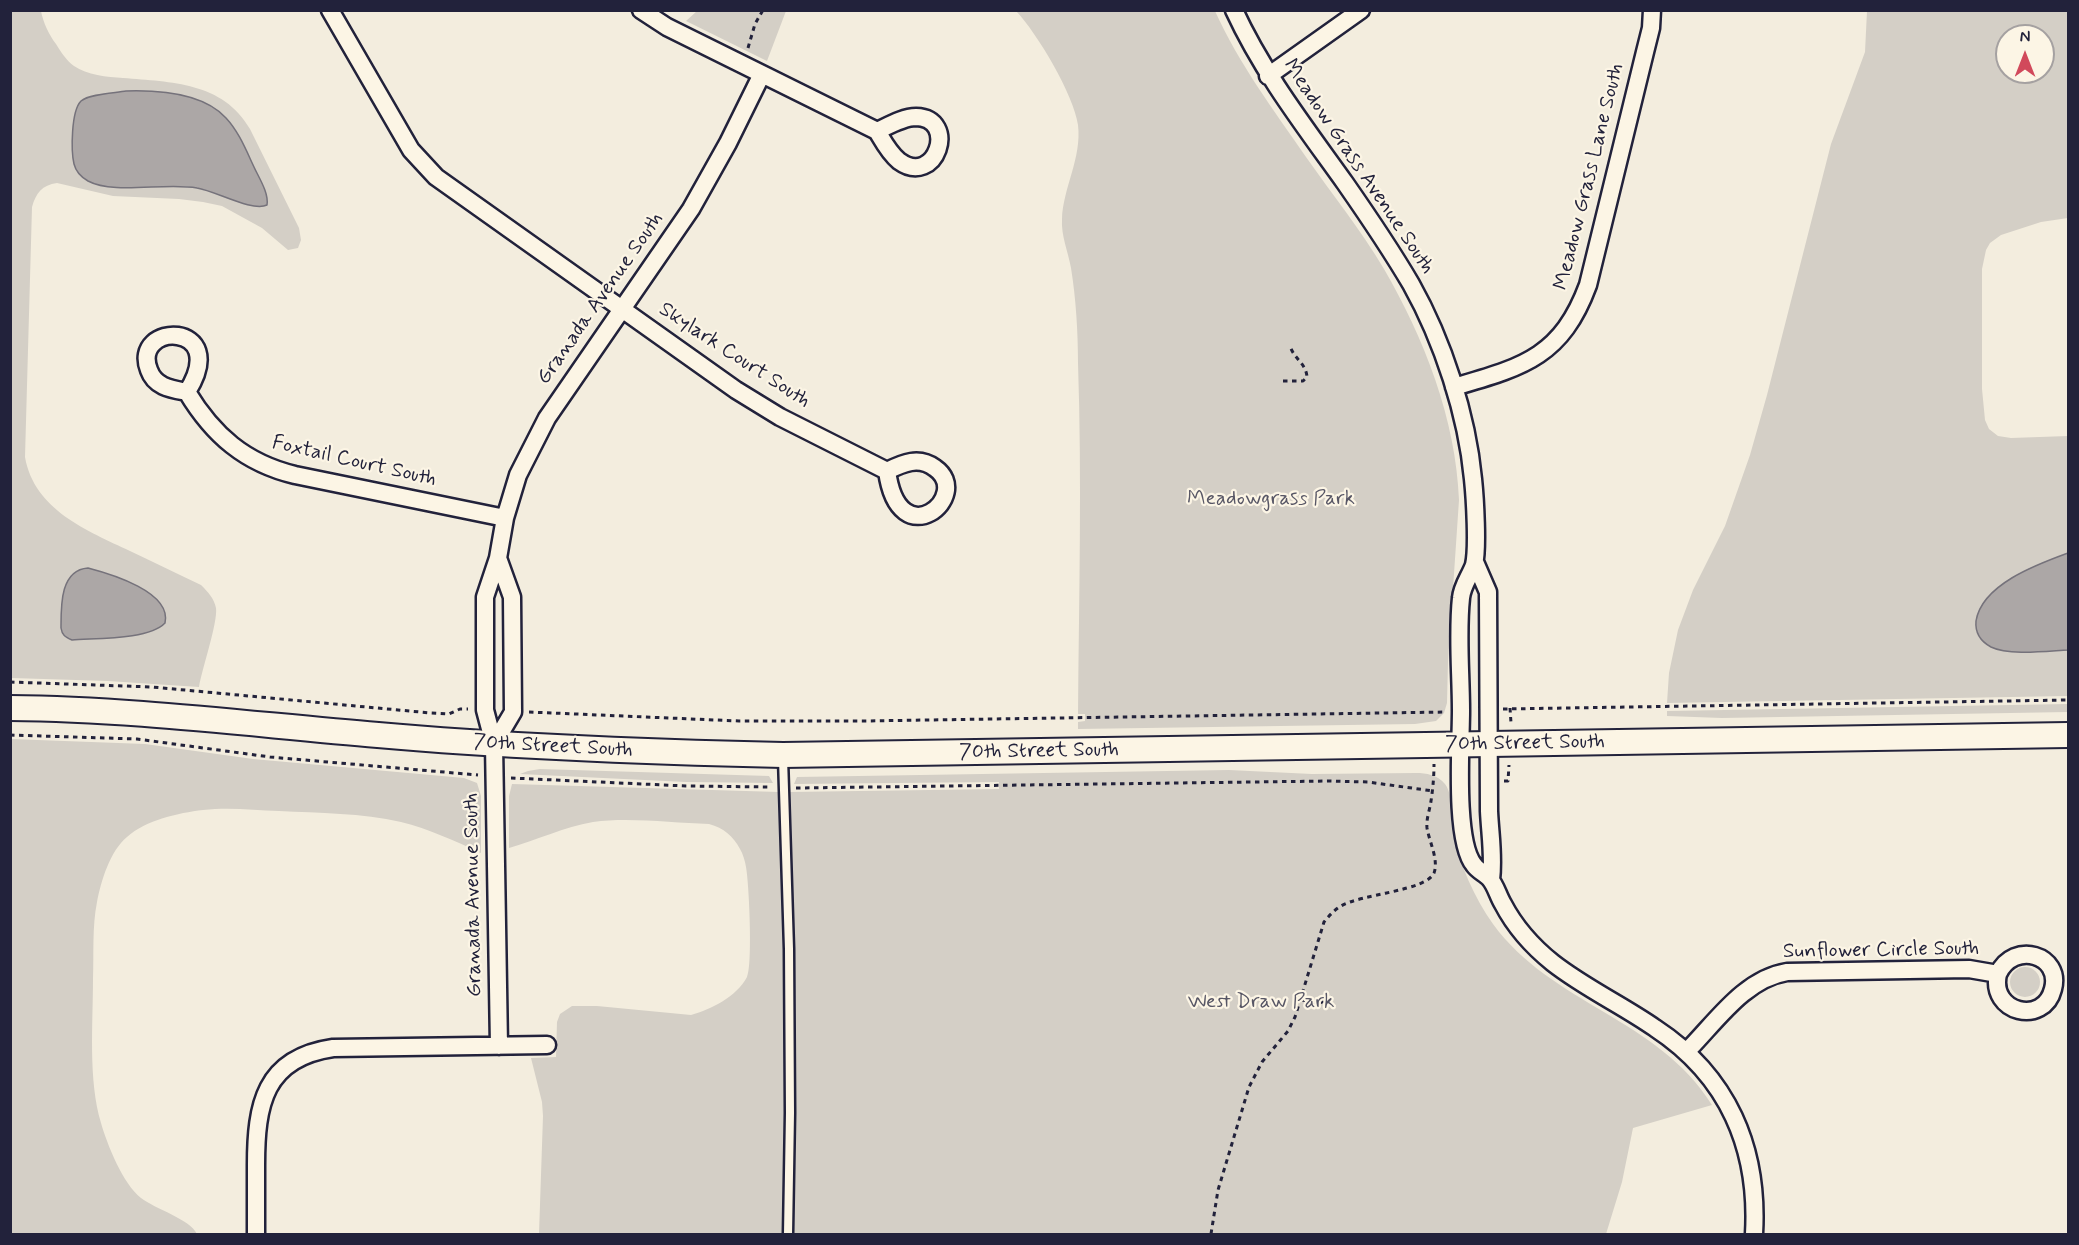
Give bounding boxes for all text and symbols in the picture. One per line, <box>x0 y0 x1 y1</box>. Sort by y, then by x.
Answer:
north arrow <box>1995 24 2055 84</box>
text: N <box>2020 27 2030 48</box>
street label: Meadow Grass Avenue South <box>1277 55 1439 279</box>
street label: Meadow Grass Lane South <box>1550 61 1630 293</box>
street label: Granada Avenue South <box>532 208 670 390</box>
street label: Skylark Court South <box>653 298 815 414</box>
street label: Foxtail Court South <box>269 431 439 493</box>
park label: Meadowgrass Park <box>1187 487 1355 513</box>
street label: 70th Street South <box>473 730 633 764</box>
street label: 70th Street South <box>1445 730 1605 758</box>
street label: 70th Street South <box>959 738 1119 766</box>
street label: Granada Avenue South <box>460 793 488 997</box>
street label: Sunflower Circle South <box>1783 937 1979 965</box>
park label: West Draw Park <box>1188 990 1334 1016</box>

